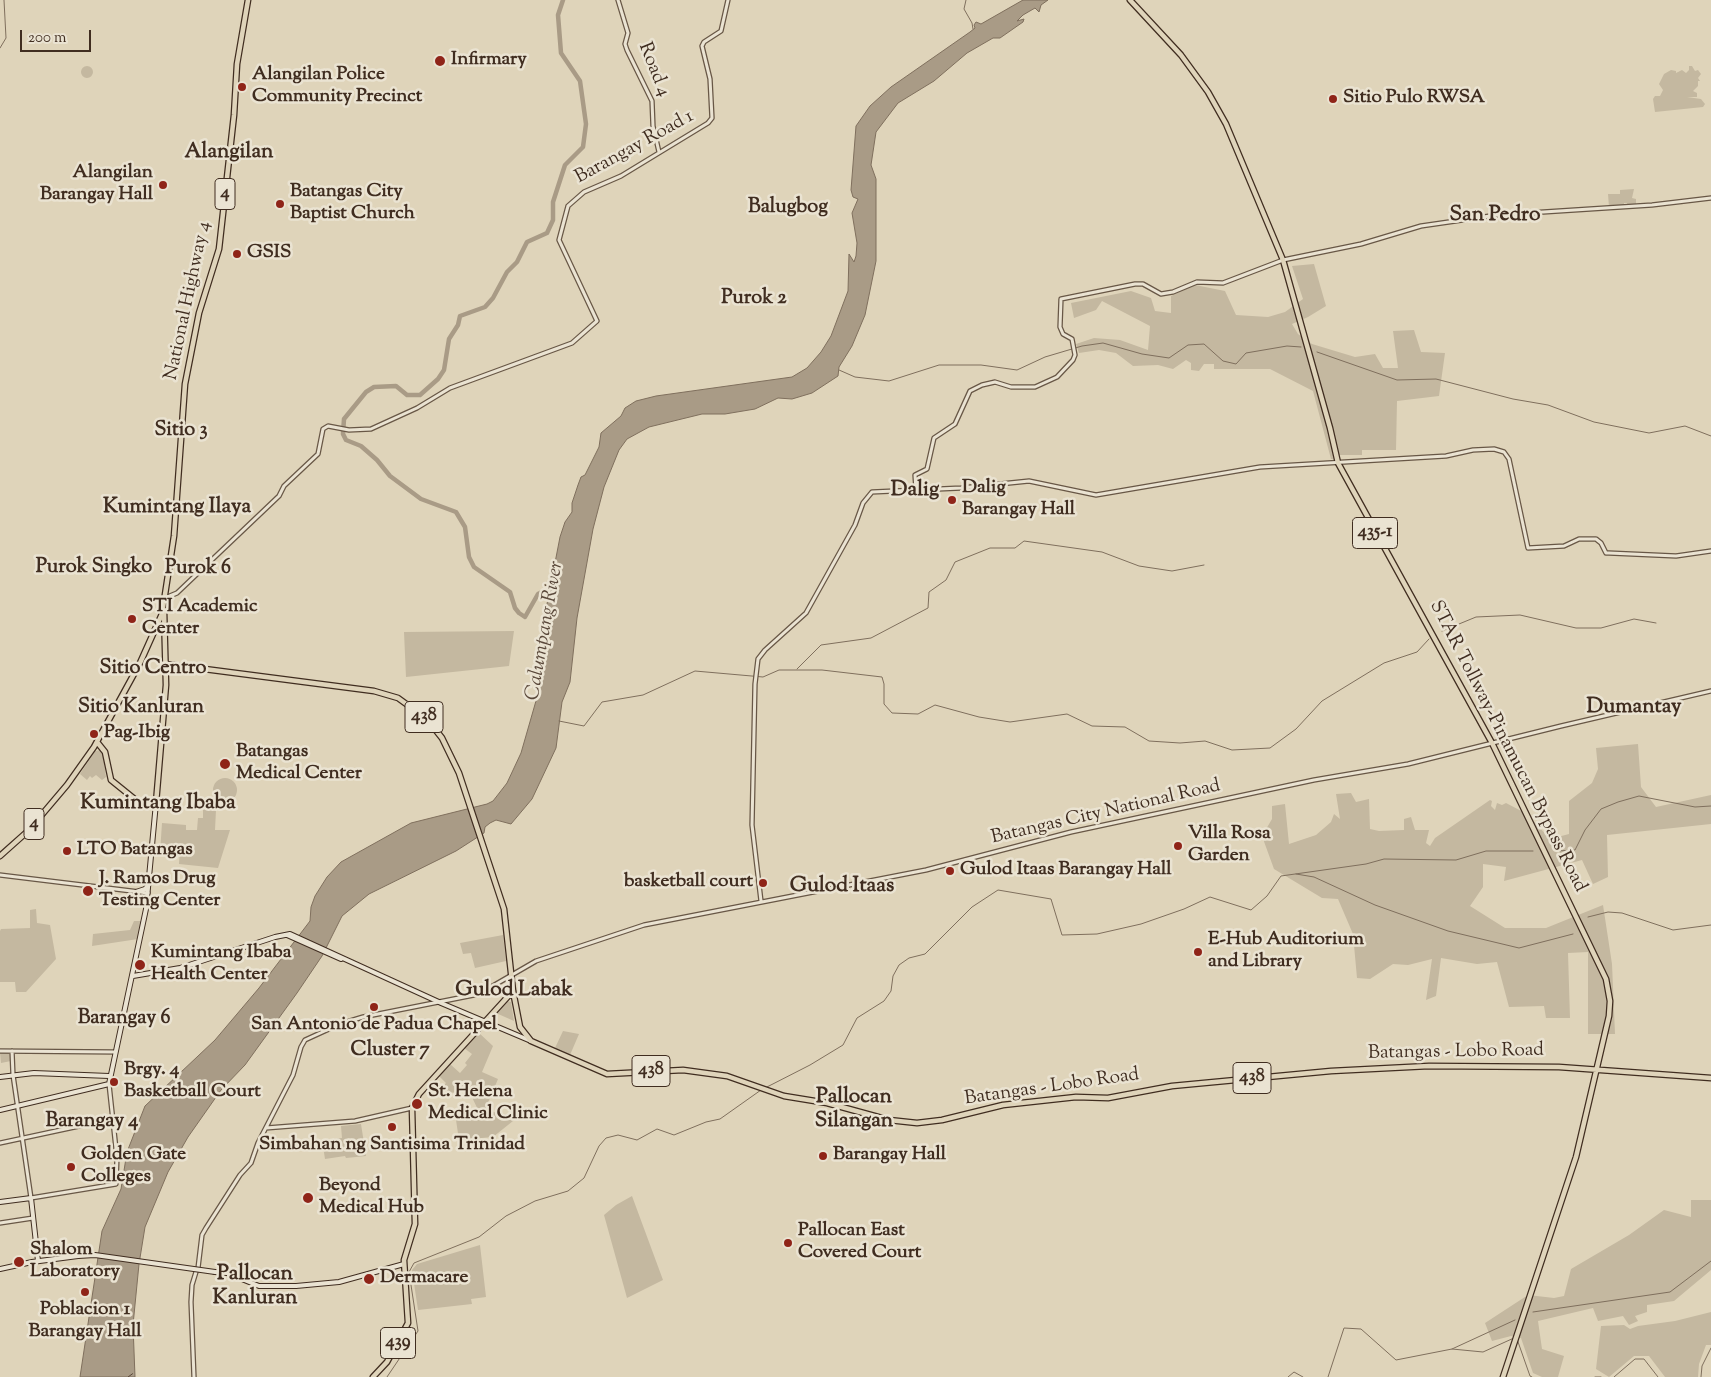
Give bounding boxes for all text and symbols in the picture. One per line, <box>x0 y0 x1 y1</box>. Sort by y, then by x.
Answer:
scale bar <box>22 20 94 52</box>
text: 200 m <box>28 28 67 49</box>
street label: Road 4 <box>632 40 674 100</box>
place label: Infirmary <box>451 50 527 72</box>
marker: Infirmary <box>433 54 447 68</box>
place label: Alangilan Police Community Precinct <box>252 65 422 109</box>
marker: Alangilan Police Community Precinct <box>236 81 248 93</box>
place label: Sitio Pulo RWSA <box>1343 88 1485 110</box>
marker: Sitio Pulo RWSA <box>1327 93 1339 105</box>
street label: Barangay Road 1 <box>572 106 698 190</box>
district label: Alangilan <box>185 140 273 166</box>
place label: Alangilan Barangay Hall <box>40 163 153 207</box>
road number: 4 <box>215 178 235 210</box>
marker: Alangilan Barangay Hall <box>157 179 169 191</box>
place label: Batangas City Baptist Church <box>290 182 415 226</box>
district label: Balugbog <box>748 197 828 221</box>
marker: Batangas City Baptist Church <box>274 198 286 210</box>
district label: San Pedro <box>1450 203 1540 229</box>
street label: National Highway 4 <box>161 220 217 382</box>
place label: GSIS <box>247 243 291 265</box>
marker: GSIS <box>231 248 243 260</box>
district label: Purok 2 <box>721 288 787 312</box>
district label: Sitio 3 <box>154 420 208 444</box>
district label: Dalig <box>891 478 939 504</box>
place label: Dalig Barangay Hall <box>962 478 1075 522</box>
marker: Dalig Barangay Hall <box>946 494 958 506</box>
district label: Kumintang Ilaya <box>103 495 251 521</box>
road number: 435-1 <box>1352 518 1398 548</box>
district label: Purok Singko <box>36 557 152 581</box>
district label: Purok 6 <box>165 558 231 582</box>
water label: Calumpang River <box>522 560 570 702</box>
place label: STI Academic Center <box>142 597 258 641</box>
street label: STAR Tollway-Pinamucan Bypass Road <box>1423 597 1591 897</box>
marker: STI Academic Center <box>126 613 138 625</box>
district label: Sitio Centro <box>100 658 206 682</box>
district label: Dumantay <box>1586 695 1682 721</box>
district label: Sitio Kanluran <box>78 697 204 721</box>
road number: 438 <box>405 702 443 732</box>
place label: Pag-Ibig <box>104 723 170 745</box>
marker: Pag-Ibig <box>88 728 100 740</box>
place label: Batangas Medical Center <box>236 742 362 786</box>
marker: Batangas Medical Center <box>218 757 232 771</box>
street label: Batangas City National Road <box>989 776 1223 850</box>
district label: Kumintang Ibaba <box>80 791 236 817</box>
road number: 4 <box>24 809 44 840</box>
place label: Villa Rosa Garden <box>1188 824 1271 868</box>
place label: LTO Batangas <box>77 840 193 862</box>
marker: Villa Rosa Garden <box>1172 840 1184 852</box>
marker: LTO Batangas <box>61 845 73 857</box>
place label: Gulod Itaas Barangay Hall <box>960 860 1172 882</box>
marker: Gulod Itaas Barangay Hall <box>944 865 956 877</box>
place label: J. Ramos Drug Testing Center <box>99 869 220 913</box>
place label: basketball court <box>624 872 753 894</box>
district label: Gulod Itaas <box>790 874 894 900</box>
marker: basketball court <box>757 877 769 889</box>
marker: J. Ramos Drug Testing Center <box>81 884 95 898</box>
place label: E-Hub Auditorium and Library <box>1208 930 1364 974</box>
place label: Kumintang Ibaba Health Center <box>151 943 291 987</box>
marker: E-Hub Auditorium and Library <box>1192 946 1204 958</box>
marker: Kumintang Ibaba Health Center <box>133 958 147 972</box>
district label: Gulod Labak <box>455 978 573 1004</box>
marker: San Antonio de Padua Chapel <box>368 1001 380 1013</box>
district label: Barangay 6 <box>78 1008 170 1032</box>
place label: San Antonio de Padua Chapel <box>251 1015 497 1037</box>
district label: Cluster 7 <box>351 1040 429 1064</box>
street label: Batangas - Lobo Road <box>1368 1040 1544 1066</box>
road number: 438 <box>632 1056 670 1086</box>
place label: Brgy. 4 Basketball Court <box>124 1060 261 1104</box>
road number: 438 <box>1233 1062 1271 1094</box>
street label: Batangas - Lobo Road <box>963 1064 1141 1112</box>
marker: Brgy. 4 Basketball Court <box>108 1076 120 1088</box>
place label: St. Helena Medical Clinic <box>428 1082 548 1126</box>
district label: Pallocan Silangan <box>815 1085 893 1135</box>
marker: St. Helena Medical Clinic <box>410 1097 424 1111</box>
district label: Barangay 4 <box>46 1111 138 1135</box>
marker: Simbahan ng Santisima Trinidad <box>386 1121 398 1133</box>
place label: Simbahan ng Santisima Trinidad <box>259 1135 525 1157</box>
place label: Golden Gate Colleges <box>81 1145 186 1189</box>
place label: Barangay Hall <box>833 1145 946 1167</box>
marker: Barangay Hall <box>817 1150 829 1162</box>
marker: Golden Gate Colleges <box>65 1161 77 1173</box>
place label: Beyond Medical Hub <box>319 1176 424 1220</box>
marker: Beyond Medical Hub <box>301 1191 315 1205</box>
place label: Pallocan East Covered Court <box>798 1221 921 1265</box>
marker: Pallocan East Covered Court <box>782 1237 794 1249</box>
place label: Shalom Laboratory <box>30 1240 120 1284</box>
marker: Shalom Laboratory <box>12 1255 26 1269</box>
district label: Pallocan Kanluran <box>212 1262 298 1312</box>
place label: Dermacare <box>380 1268 468 1290</box>
marker: Dermacare <box>362 1272 376 1286</box>
marker: Poblacion 1 Barangay Hall <box>79 1286 91 1298</box>
place label: Poblacion 1 Barangay Hall <box>28 1300 142 1344</box>
road number: 439 <box>380 1328 416 1359</box>

